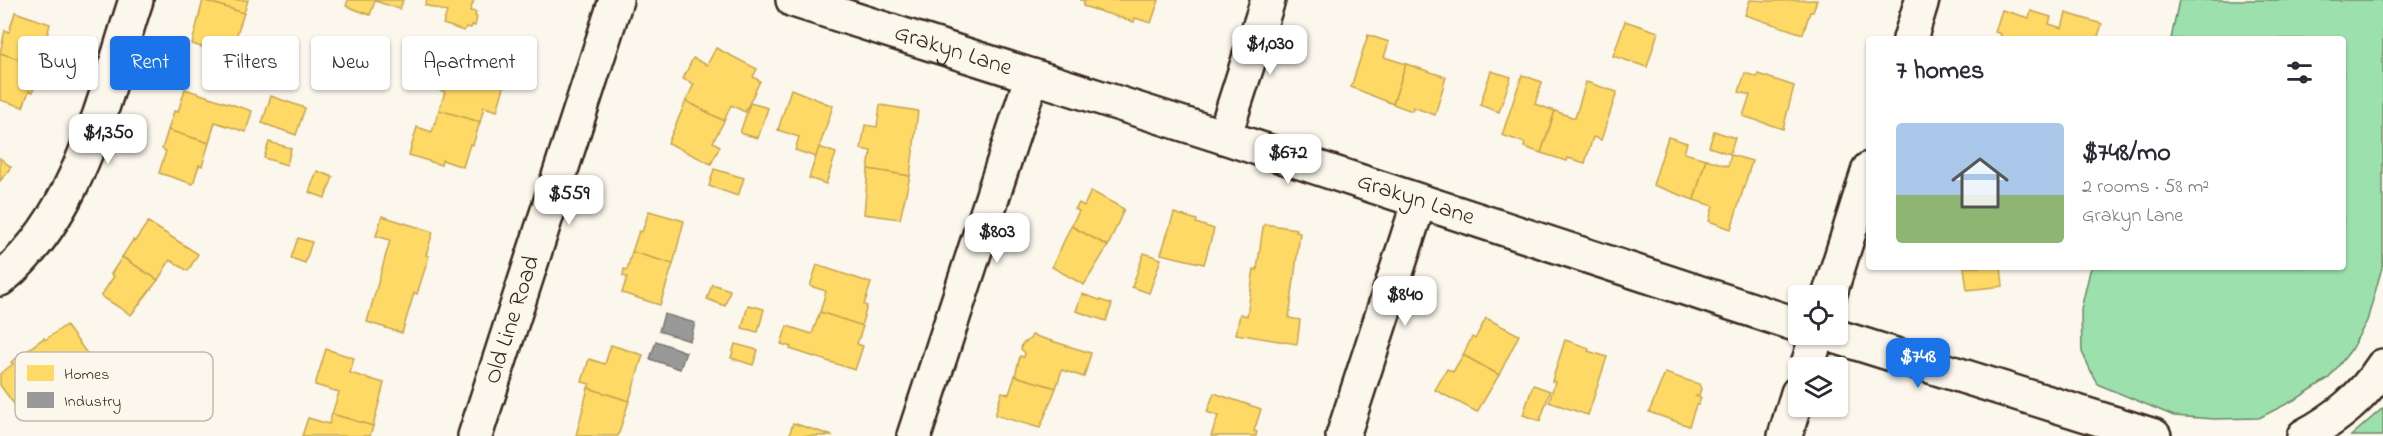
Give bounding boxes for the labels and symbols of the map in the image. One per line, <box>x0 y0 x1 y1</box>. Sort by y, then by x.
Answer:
street label: Grakyn Lane <box>890 16 1017 86</box>
pin: $1,030 <box>1221 25 1319 76</box>
pin: $1,350 <box>59 114 157 165</box>
pin: $672 <box>1252 134 1324 185</box>
street label: Grakyn Lane <box>1352 164 1479 235</box>
pin: $559 <box>533 175 605 226</box>
pin: $803 <box>961 213 1033 264</box>
street label: Old Line Road <box>475 251 550 389</box>
pin: $840 <box>1369 276 1441 327</box>
pin: $748 <box>1882 338 1954 389</box>
legend <box>15 352 213 421</box>
text: Homes <box>64 363 109 387</box>
text: Industry <box>64 390 121 414</box>

